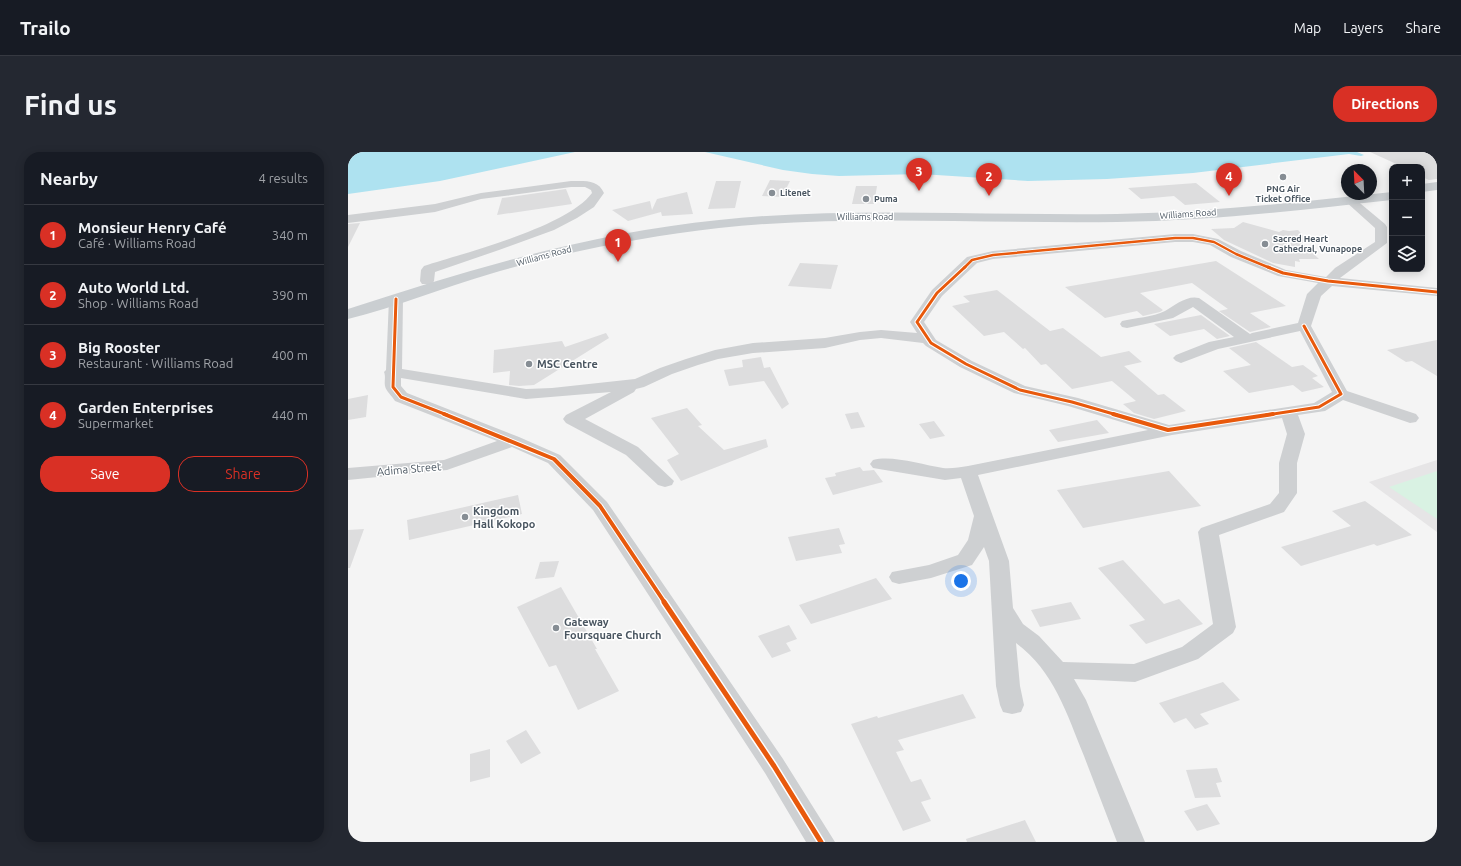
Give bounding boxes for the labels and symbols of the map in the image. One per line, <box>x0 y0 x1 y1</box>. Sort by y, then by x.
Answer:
pin: 3 <box>906 158 932 191</box>
pin: 2 <box>976 163 1002 196</box>
pin: 4 <box>1216 163 1242 196</box>
north arrow <box>1341 164 1377 200</box>
marker: PNG Air Ticket Office <box>1278 172 1288 182</box>
place label: PNG Air Ticket Office <box>1256 184 1310 204</box>
marker: Litenet <box>767 188 777 198</box>
place label: Litenet <box>780 188 811 198</box>
marker: Puma <box>861 194 871 204</box>
place label: Puma <box>874 194 898 204</box>
street label: Williams Road <box>1159 207 1217 221</box>
street label: Williams Road <box>837 212 893 222</box>
pin: 1 <box>605 229 631 262</box>
place label: Sacred Heart Cathedral, Vunapope <box>1273 234 1362 254</box>
marker: Sacred Heart Cathedral, Vunapope <box>1260 239 1270 249</box>
street label: Williams Road <box>515 244 573 268</box>
place label: MSC Centre <box>537 358 598 370</box>
marker: MSC Centre <box>524 359 534 369</box>
street label: Adima Street <box>376 460 442 478</box>
place label: Kingdom Hall Kokopo <box>473 505 536 530</box>
marker: Kingdom Hall Kokopo <box>460 512 470 522</box>
your location <box>951 571 971 591</box>
place label: Gateway Foursquare Church <box>564 616 661 641</box>
marker: Gateway Foursquare Church <box>551 623 561 633</box>

